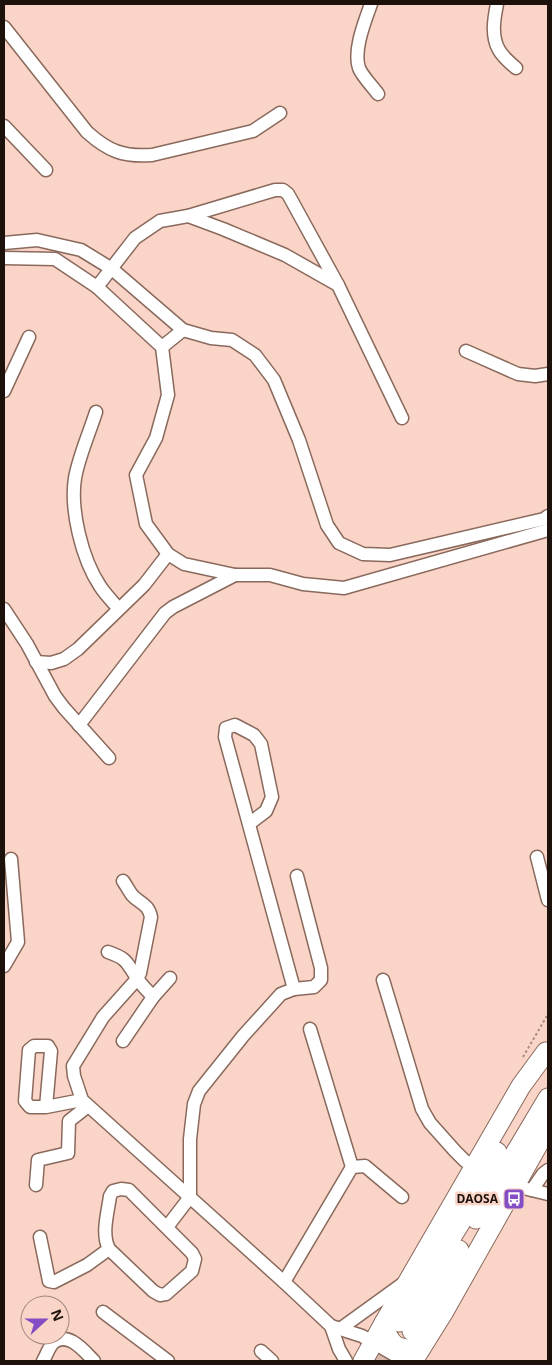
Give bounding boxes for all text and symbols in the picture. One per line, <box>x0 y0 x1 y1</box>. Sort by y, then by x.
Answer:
bus stop icon: DAOSA <box>502 1187 526 1211</box>
place label: DAOSA <box>456 1190 499 1207</box>
north arrow <box>20 1295 70 1345</box>
text: N <box>47 1306 69 1324</box>

